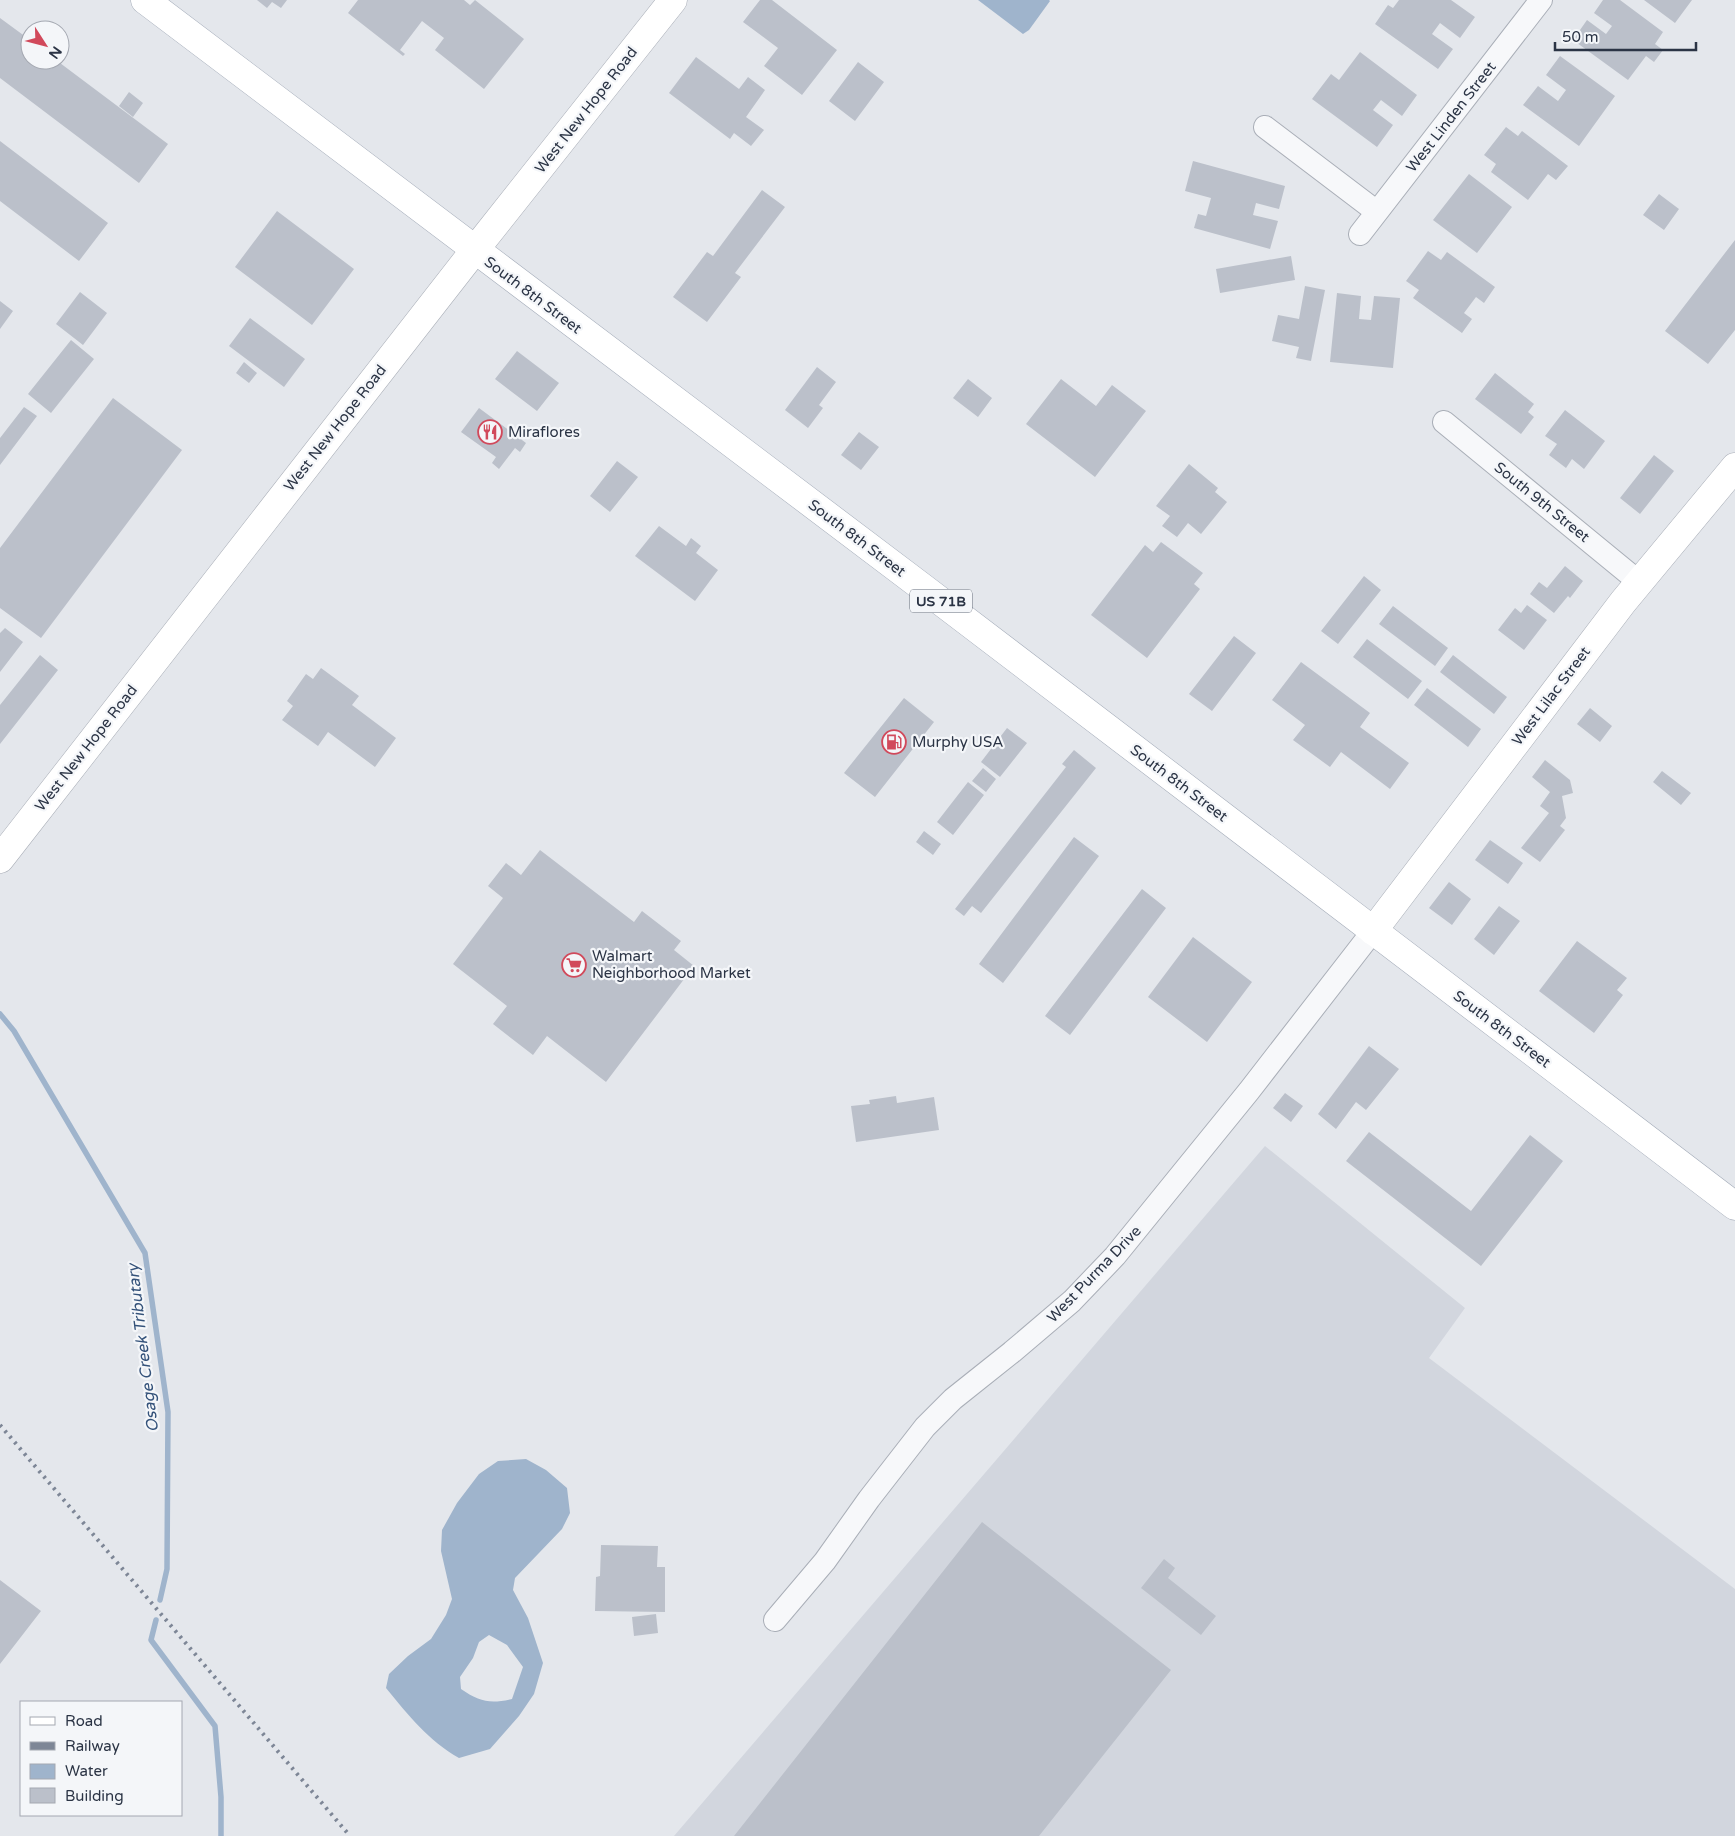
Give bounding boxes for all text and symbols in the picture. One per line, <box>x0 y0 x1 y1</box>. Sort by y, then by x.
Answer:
north arrow <box>20 20 70 70</box>
scale bar <box>1555 20 1696 52</box>
text: 50 m <box>1562 28 1599 46</box>
text: N <box>45 43 65 62</box>
street label: West New Hope Road <box>531 43 641 177</box>
street label: West Linden Street <box>1402 58 1500 176</box>
street label: South 8th Street <box>481 253 585 338</box>
street label: West New Hope Road <box>280 361 390 495</box>
restaurant icon: Miraflores <box>477 419 503 445</box>
place label: Miraflores <box>508 423 580 441</box>
street label: South 9th Street <box>1491 458 1593 546</box>
street label: South 8th Street <box>805 496 909 581</box>
road number: US 71B <box>910 590 972 612</box>
street label: West Lilac Street <box>1508 643 1594 749</box>
street label: West New Hope Road <box>31 681 141 815</box>
fuel station icon: Murphy USA <box>881 729 907 755</box>
place label: Murphy USA <box>912 733 1003 751</box>
street label: South 8th Street <box>1127 741 1231 826</box>
place label: Walmart Neighborhood Market <box>592 947 751 982</box>
supermarket icon: Walmart Neighborhood Market <box>561 952 587 978</box>
street label: South 8th Street <box>1450 987 1554 1072</box>
street label: West Purma Drive <box>1043 1222 1145 1326</box>
water label: Osage Creek Tributary <box>122 1260 163 1433</box>
legend <box>20 1701 182 1816</box>
text: Road <box>65 1712 103 1730</box>
text: Railway <box>65 1737 120 1755</box>
text: Water <box>65 1762 108 1780</box>
text: Building <box>65 1787 124 1805</box>

